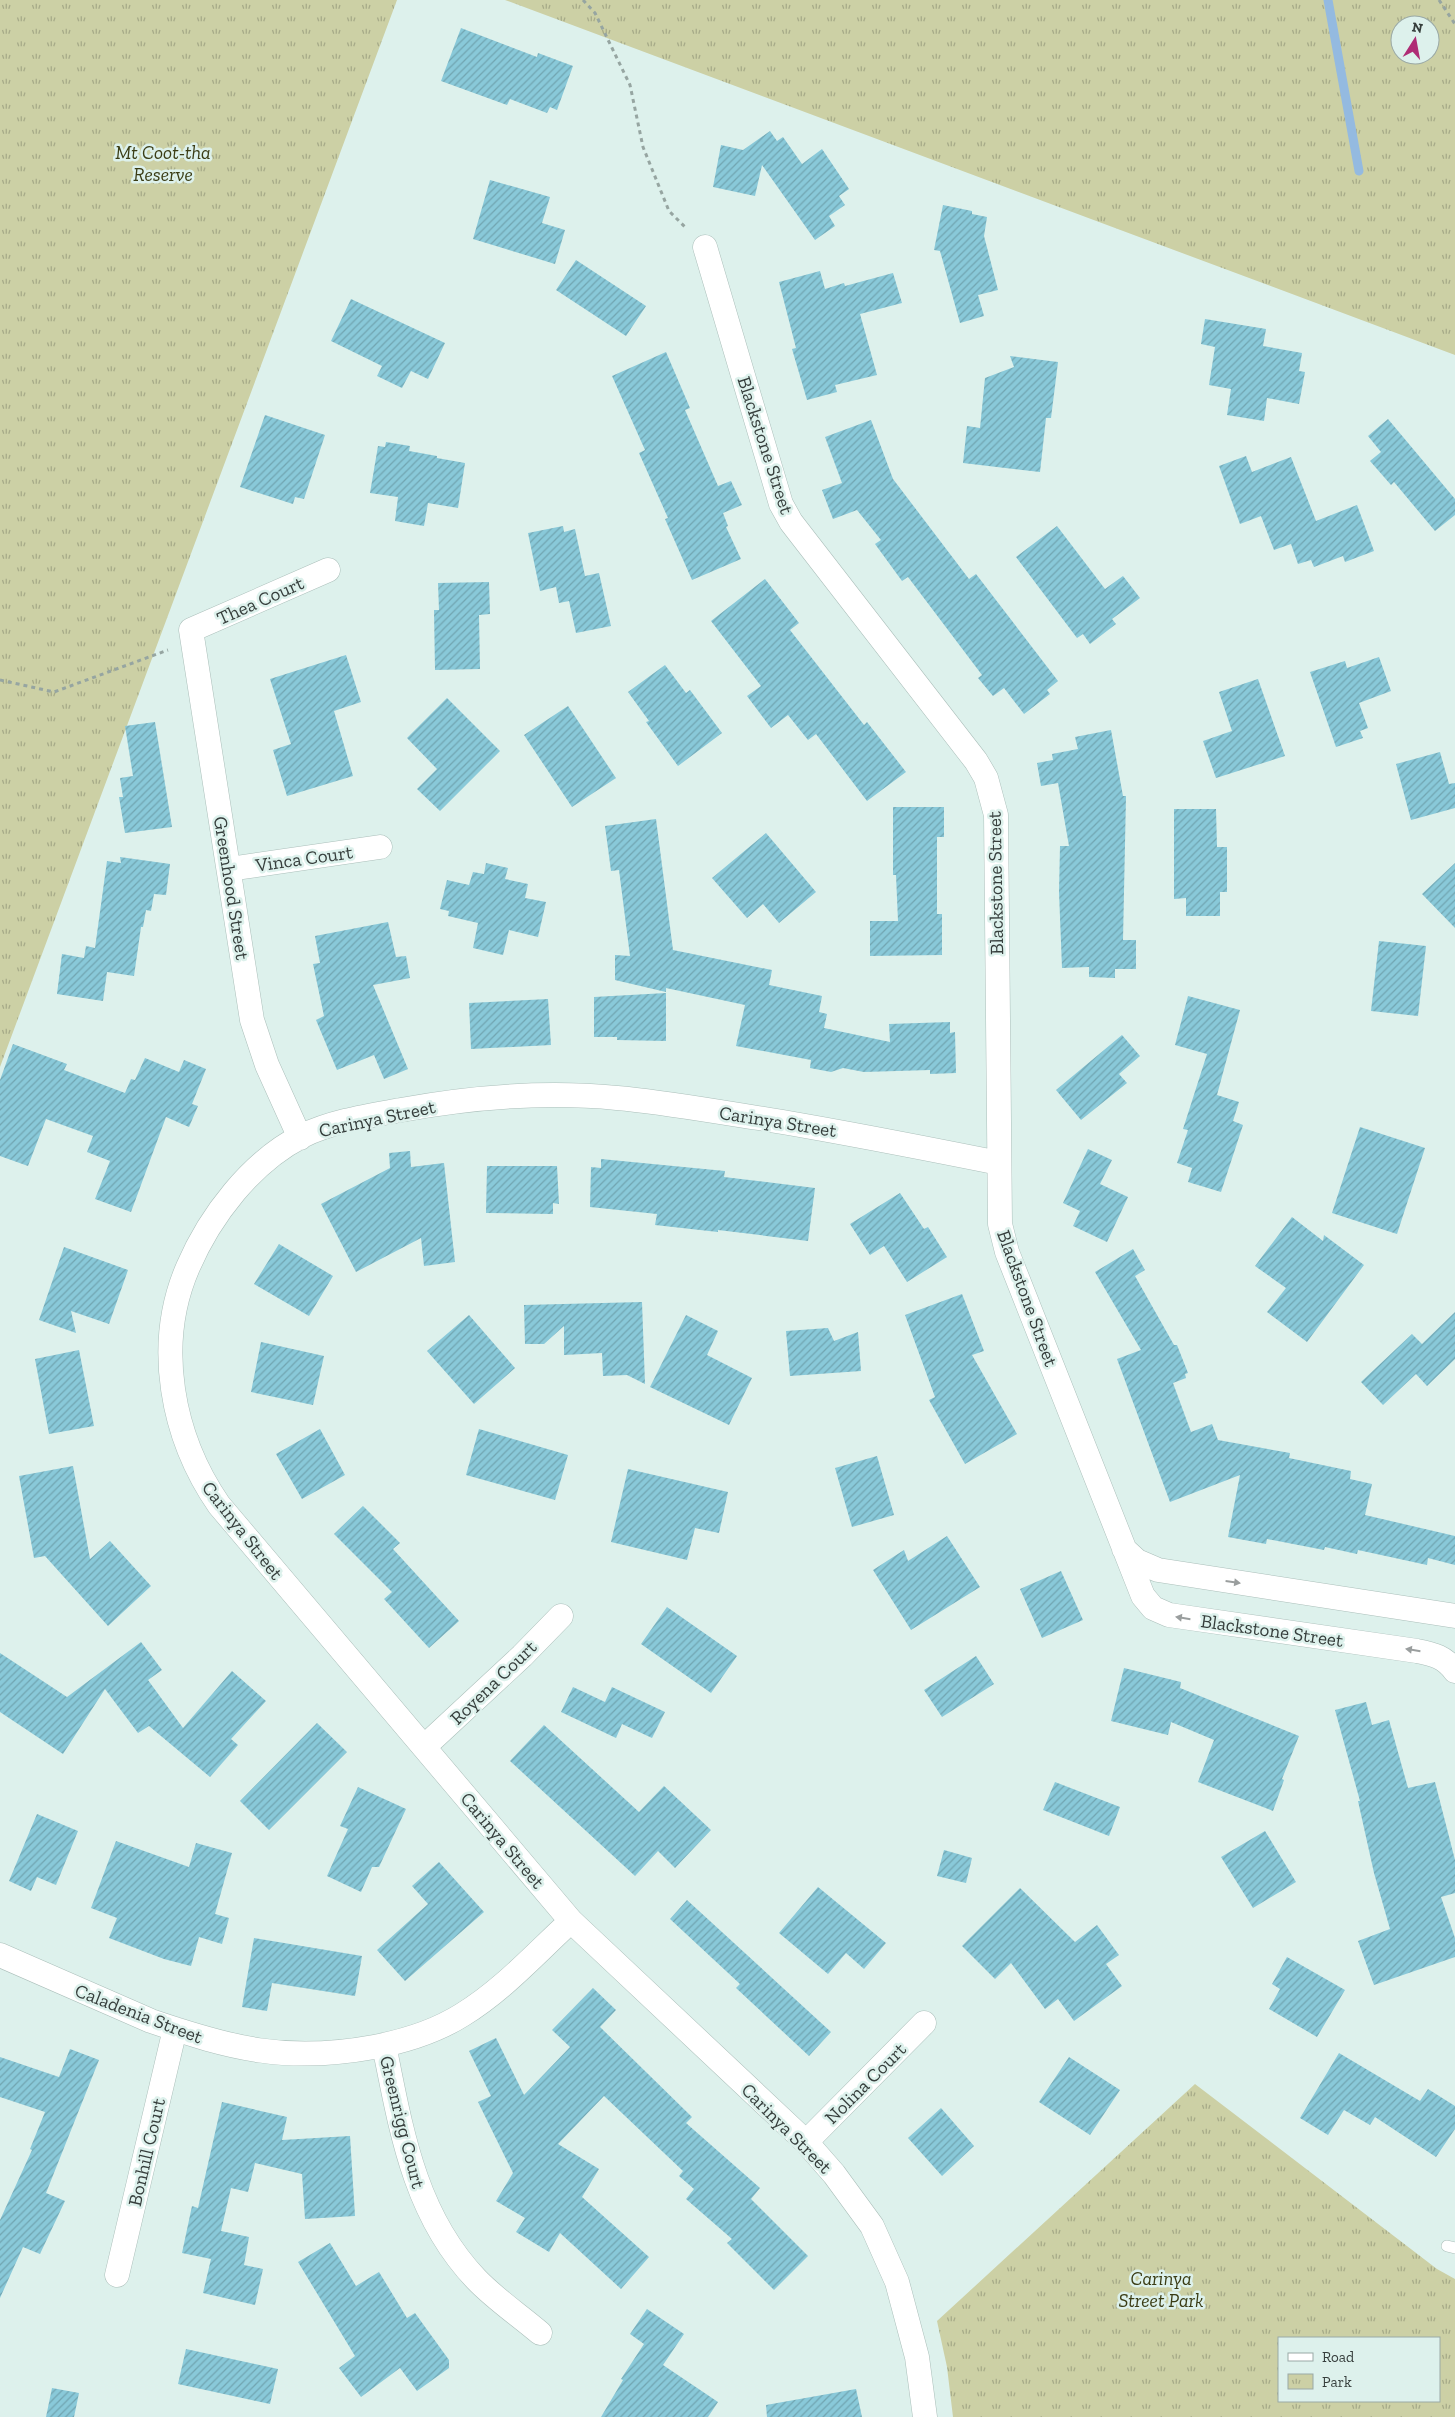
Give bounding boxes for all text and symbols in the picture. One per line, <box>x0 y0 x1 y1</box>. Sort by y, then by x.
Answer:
north arrow <box>1390 15 1440 65</box>
text: N <box>1411 18 1425 37</box>
park label: Mt Coot-tha Reserve <box>115 141 211 186</box>
street label: Blackstone Street <box>732 373 799 517</box>
street label: Thea Court <box>213 571 307 630</box>
street label: Blackstone Street <box>983 811 1008 955</box>
street label: Greenhood Street <box>209 815 254 961</box>
street label: Vinca Court <box>253 840 354 877</box>
street label: Carinya Street <box>317 1095 437 1142</box>
street label: Carinya Street <box>718 1101 838 1142</box>
street label: Blackstone Street <box>992 1227 1063 1370</box>
street label: Carinya Street <box>197 1477 288 1584</box>
one-way arrow <box>1225 1578 1241 1586</box>
street label: Blackstone Street <box>1199 1609 1345 1652</box>
one-way arrow <box>1174 1613 1190 1621</box>
street label: Royena Court <box>445 1635 541 1729</box>
one-way arrow <box>1405 1646 1421 1654</box>
street label: Carinya Street <box>456 1788 550 1893</box>
street label: Caladenia Street <box>72 1979 206 2048</box>
street label: Nolina Court <box>820 2038 911 2129</box>
street label: Greenrigg Court <box>375 2053 430 2191</box>
street label: Carinya Street <box>737 2078 837 2178</box>
street label: Bonhill Court <box>123 2096 170 2208</box>
park label: Carinya Street Park <box>1118 2267 1204 2312</box>
legend <box>1278 2337 1440 2402</box>
text: Road <box>1322 2348 1355 2366</box>
text: Park <box>1322 2373 1352 2391</box>

